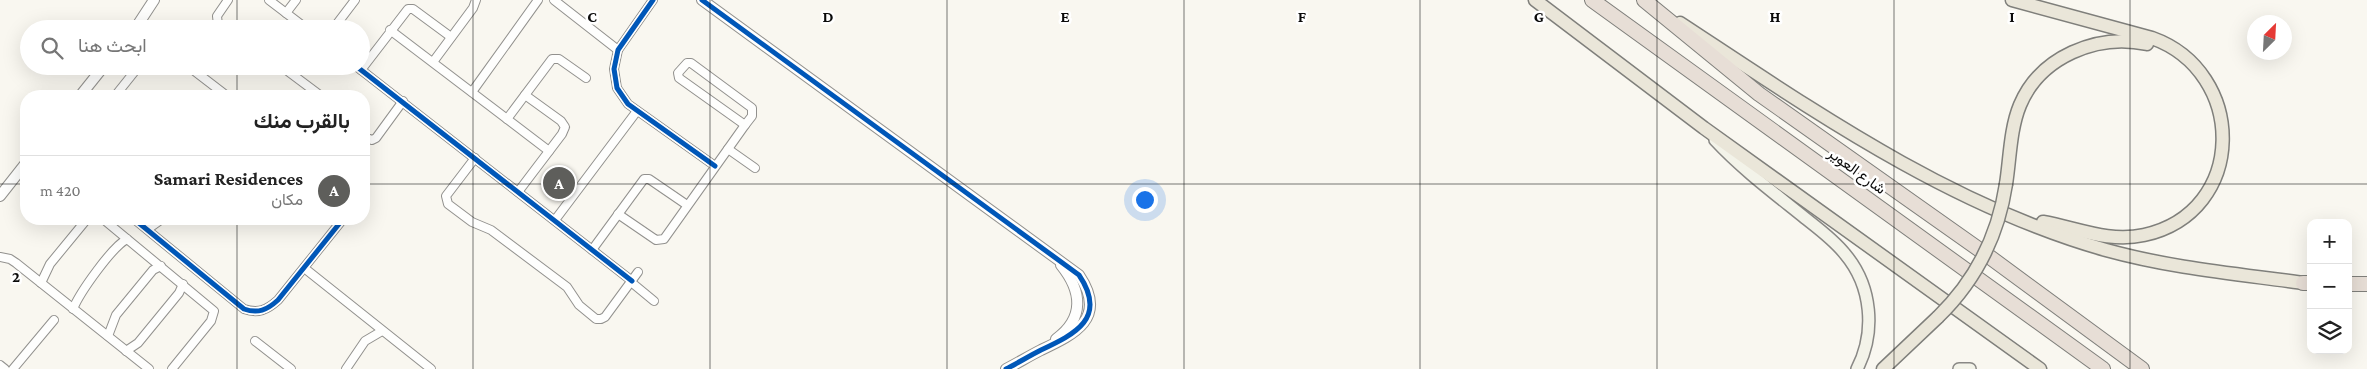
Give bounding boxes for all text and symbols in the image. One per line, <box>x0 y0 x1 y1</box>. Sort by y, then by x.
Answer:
text: C <box>587 8 597 25</box>
text: D <box>822 8 834 25</box>
text: E <box>1060 8 1070 25</box>
text: F <box>1298 8 1307 25</box>
text: G <box>1534 8 1544 25</box>
text: H <box>1770 8 1781 25</box>
text: I <box>2009 8 2015 25</box>
north arrow <box>2247 15 2292 60</box>
search box <box>20 20 370 75</box>
icon: search <box>38 34 66 62</box>
text: ابحث هنا <box>78 35 147 56</box>
text: بالقرب منك <box>254 109 350 133</box>
street label: شارع العوير <box>1823 144 1889 200</box>
pin: A <box>543 164 575 202</box>
text: Samari Residences <box>154 168 303 189</box>
text: 420 m <box>40 182 81 199</box>
text: A <box>329 182 339 199</box>
your location <box>1132 187 1158 213</box>
text: مكان <box>271 191 303 208</box>
map controls <box>2307 219 2352 354</box>
button: + <box>2307 219 2352 264</box>
button: − <box>2307 264 2352 309</box>
text: 2 <box>12 268 20 285</box>
button: layers <box>2307 309 2352 354</box>

